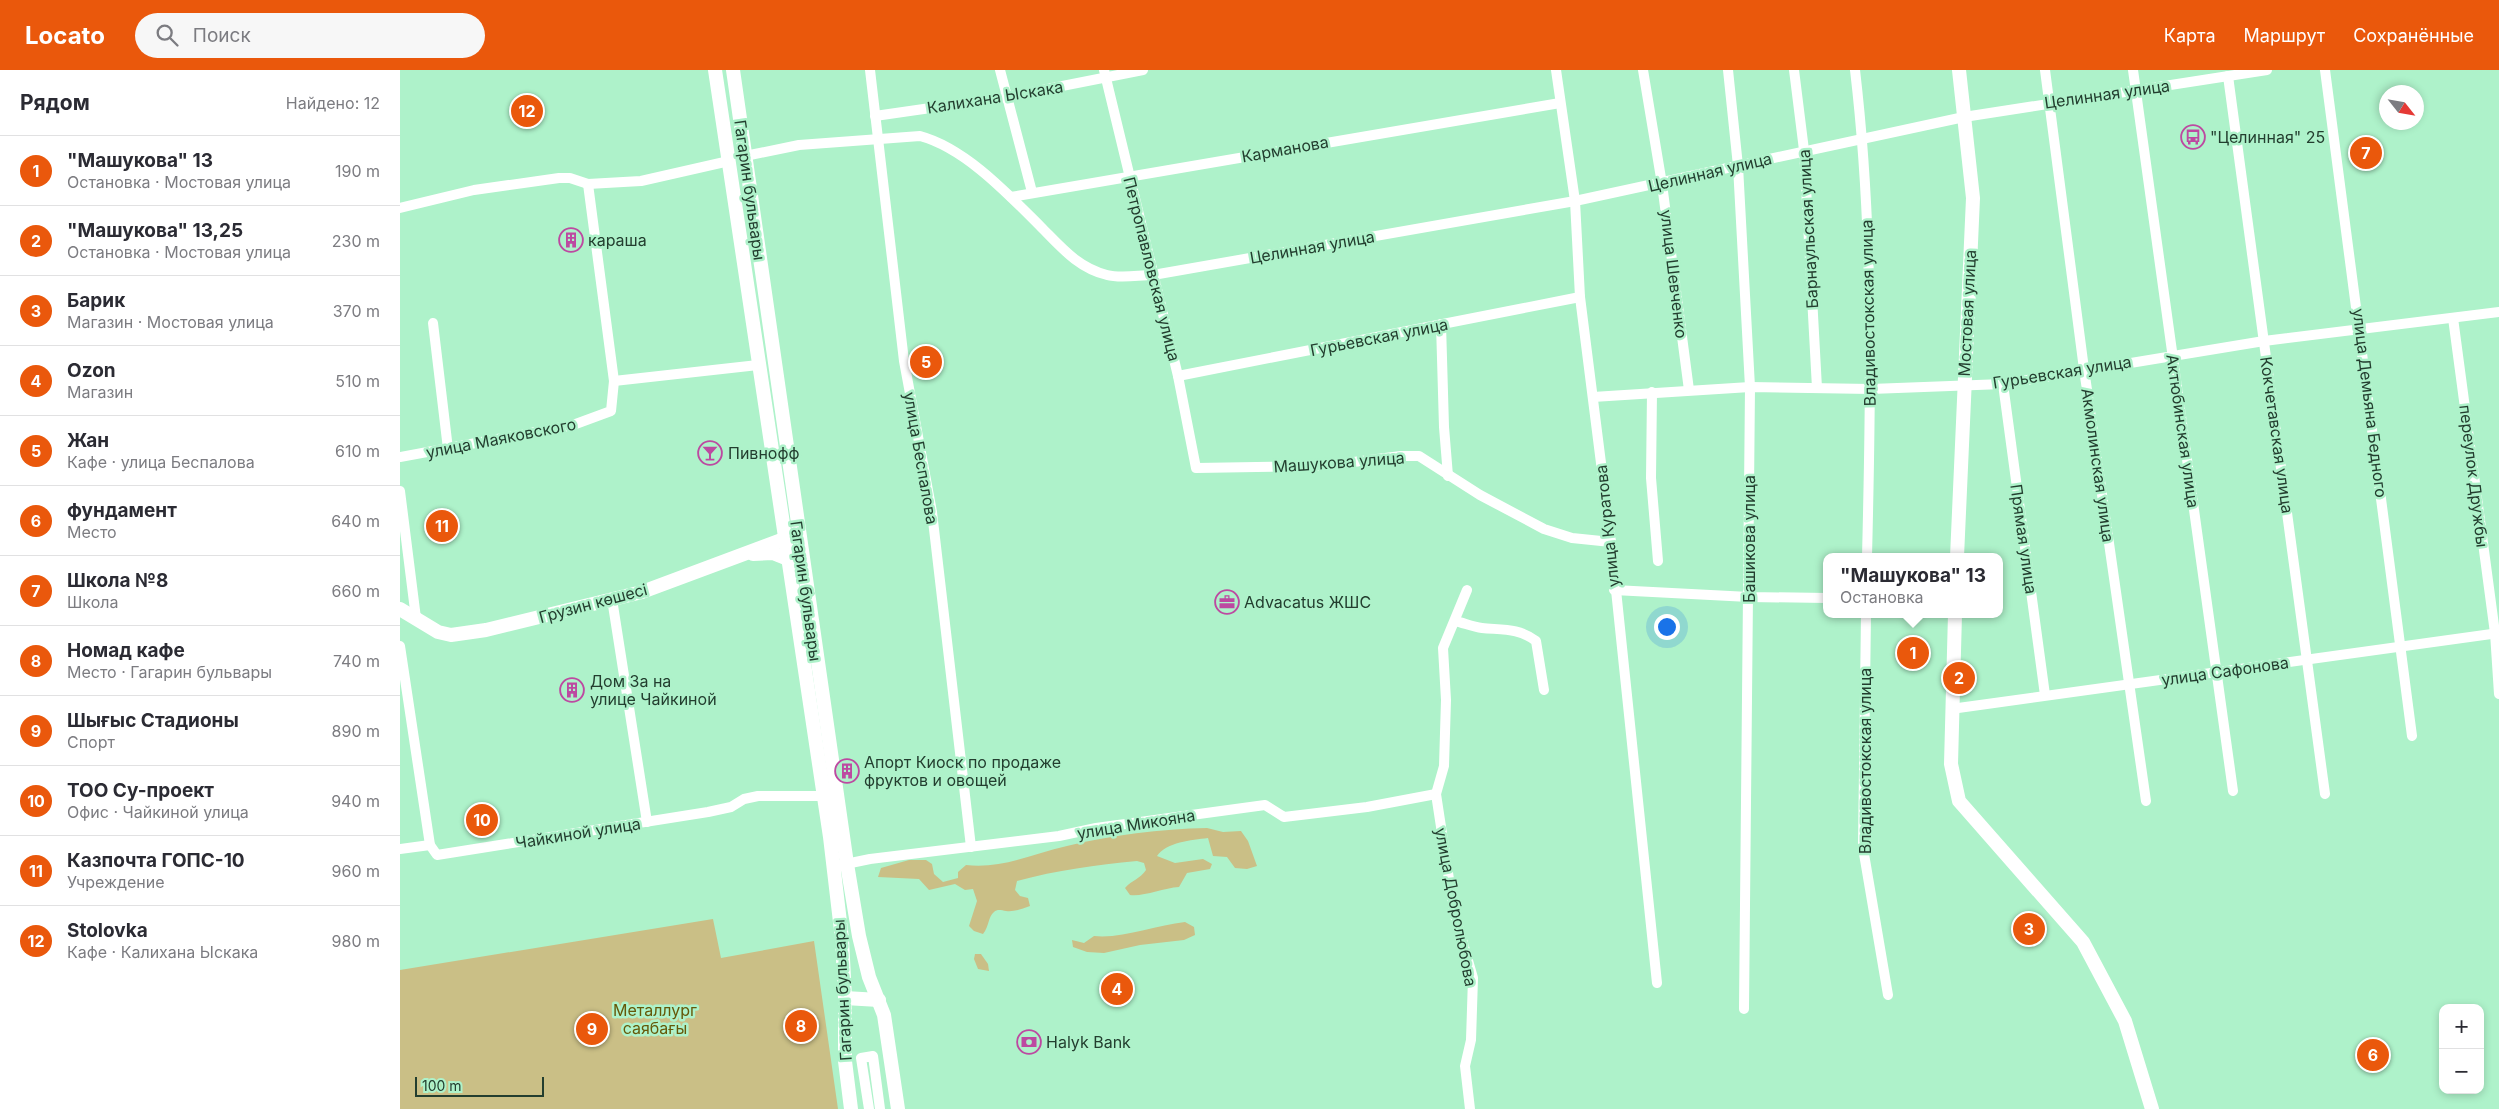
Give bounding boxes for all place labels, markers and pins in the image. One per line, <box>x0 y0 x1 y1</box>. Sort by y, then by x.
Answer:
pin: 12 <box>511 92 543 130</box>
bus stop icon: "Целинная" 25 <box>2180 124 2206 150</box>
place label: "Целинная" 25 <box>2210 127 2325 147</box>
pin: 7 <box>2350 134 2382 172</box>
building icon: караша <box>558 227 584 253</box>
place label: караша <box>588 230 647 250</box>
pin: 5 <box>910 343 942 381</box>
bar icon: Пивнофф <box>697 440 723 466</box>
place label: Пивнофф <box>728 443 800 463</box>
pin: 11 <box>426 507 458 545</box>
office icon: Advacatus ЖШС <box>1214 589 1240 615</box>
place label: Advacatus ЖШС <box>1244 592 1371 612</box>
pin: 1 <box>1897 634 1929 672</box>
pin: 2 <box>1943 659 1975 697</box>
place label: Дом 3а на улице Чайкиной <box>590 671 717 709</box>
building icon: Дом 3а на улице Чайкиной <box>559 677 585 703</box>
place label: Апорт Киоск по продаже фруктов и овощей <box>864 752 1061 790</box>
building icon: Апорт Киоск по продаже фруктов и овощей <box>834 758 860 784</box>
pin: 10 <box>466 801 498 839</box>
pin: 3 <box>2013 910 2045 948</box>
pin: 4 <box>1101 970 1133 1008</box>
pin: 8 <box>785 1007 817 1045</box>
pin: 9 <box>576 1010 608 1048</box>
bank icon: Halyk Bank <box>1016 1029 1042 1055</box>
place label: Halyk Bank <box>1046 1032 1131 1052</box>
pin: 6 <box>2357 1036 2389 1074</box>

